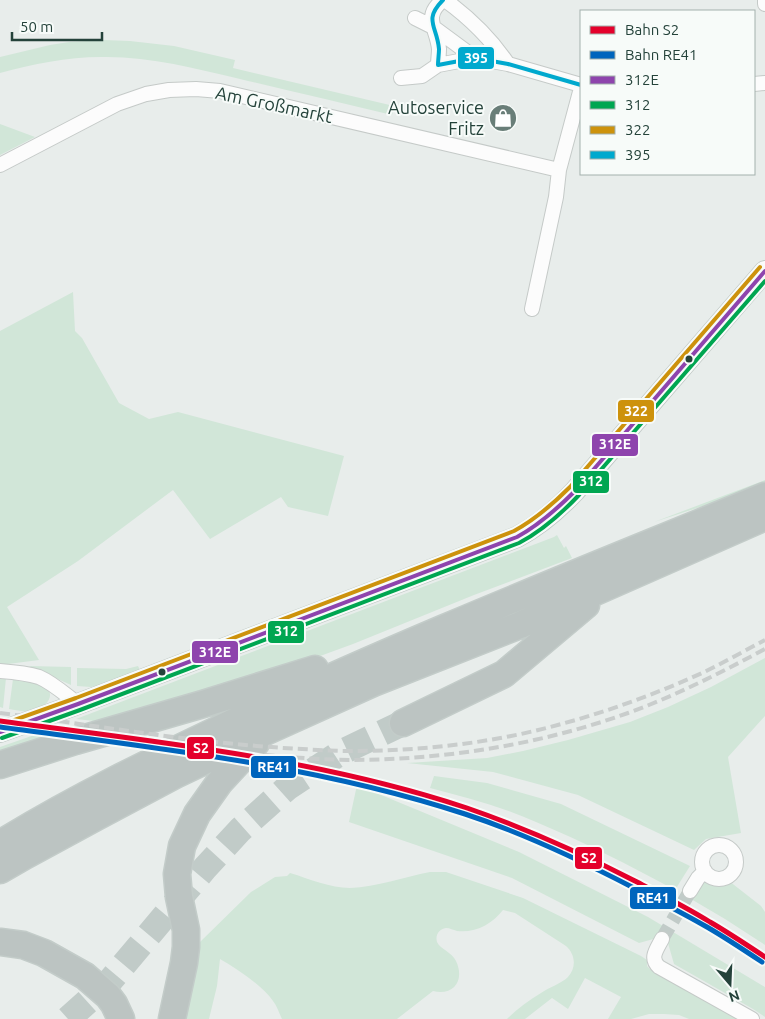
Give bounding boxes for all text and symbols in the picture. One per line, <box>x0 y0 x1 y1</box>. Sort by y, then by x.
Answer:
scale bar <box>12 10 102 42</box>
legend <box>580 10 755 175</box>
text: 50 m <box>20 18 53 35</box>
text: Bahn S2 <box>625 21 679 38</box>
line badge: 395 <box>457 46 495 70</box>
text: Bahn RE41 <box>625 46 698 63</box>
text: 395 <box>464 50 488 66</box>
text: 312E <box>625 71 659 88</box>
street label: Am Großmarkt <box>214 82 335 126</box>
text: 312 <box>625 96 650 113</box>
place label: Autoservice Fritz <box>388 97 484 138</box>
shop icon: Autoservice Fritz <box>488 103 518 133</box>
text: 322 <box>625 121 650 138</box>
text: 395 <box>625 146 650 163</box>
unlabelled marker <box>684 354 694 364</box>
line badge: 322 <box>617 399 655 423</box>
text: 322 <box>624 403 648 419</box>
line badge: 312E <box>591 433 639 457</box>
text: 312E <box>599 436 631 452</box>
line badge: 312 <box>572 470 610 494</box>
text: 312 <box>579 473 603 489</box>
line badge: 312 <box>267 620 305 644</box>
text: 312 <box>274 623 298 639</box>
line badge: 312E <box>191 640 239 664</box>
text: 312E <box>199 644 231 660</box>
unlabelled marker <box>157 667 167 677</box>
line badge: S2 <box>186 736 215 760</box>
text: S2 <box>193 740 209 756</box>
line badge: RE41 <box>250 755 297 779</box>
text: RE41 <box>257 759 291 775</box>
line badge: S2 <box>574 846 603 870</box>
text: S2 <box>581 850 597 866</box>
line badge: RE41 <box>629 886 677 910</box>
text: RE41 <box>636 890 670 906</box>
north arrow <box>705 959 755 1009</box>
text: N <box>727 987 742 1006</box>

